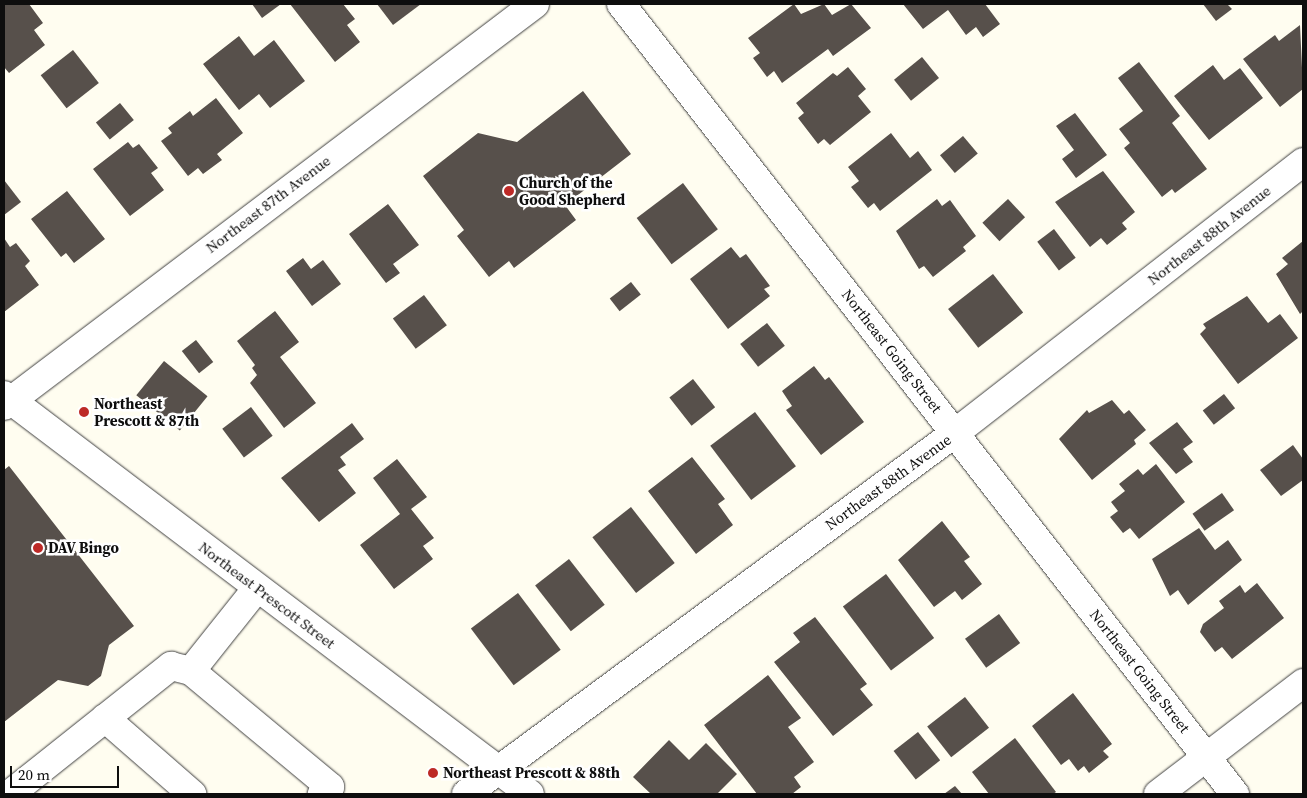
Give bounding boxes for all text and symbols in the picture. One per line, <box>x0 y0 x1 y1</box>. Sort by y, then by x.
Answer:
street label: Northeast 87th Avenue <box>202 151 334 257</box>
place label: Church of the Good Shepherd <box>519 173 625 208</box>
street label: Northeast 88th Avenue <box>1144 181 1274 289</box>
marker: Church of the Good Shepherd <box>503 185 515 197</box>
street label: Northeast Going Street <box>838 286 946 416</box>
place label: Northeast Prescott & 87th <box>94 394 199 429</box>
marker: Northeast Prescott & 87th <box>78 406 90 418</box>
street label: Northeast 88th Avenue <box>822 430 954 534</box>
street label: Northeast Prescott Street <box>195 538 339 652</box>
place label: DAV Bingo <box>48 539 119 557</box>
marker: DAV Bingo <box>32 542 44 554</box>
street label: Northeast Going Street <box>1086 606 1194 736</box>
scale bar <box>12 756 121 788</box>
text: 20 m <box>18 764 50 785</box>
place label: Northeast Prescott & 88th <box>443 764 620 782</box>
marker: Northeast Prescott & 88th <box>427 767 439 779</box>

